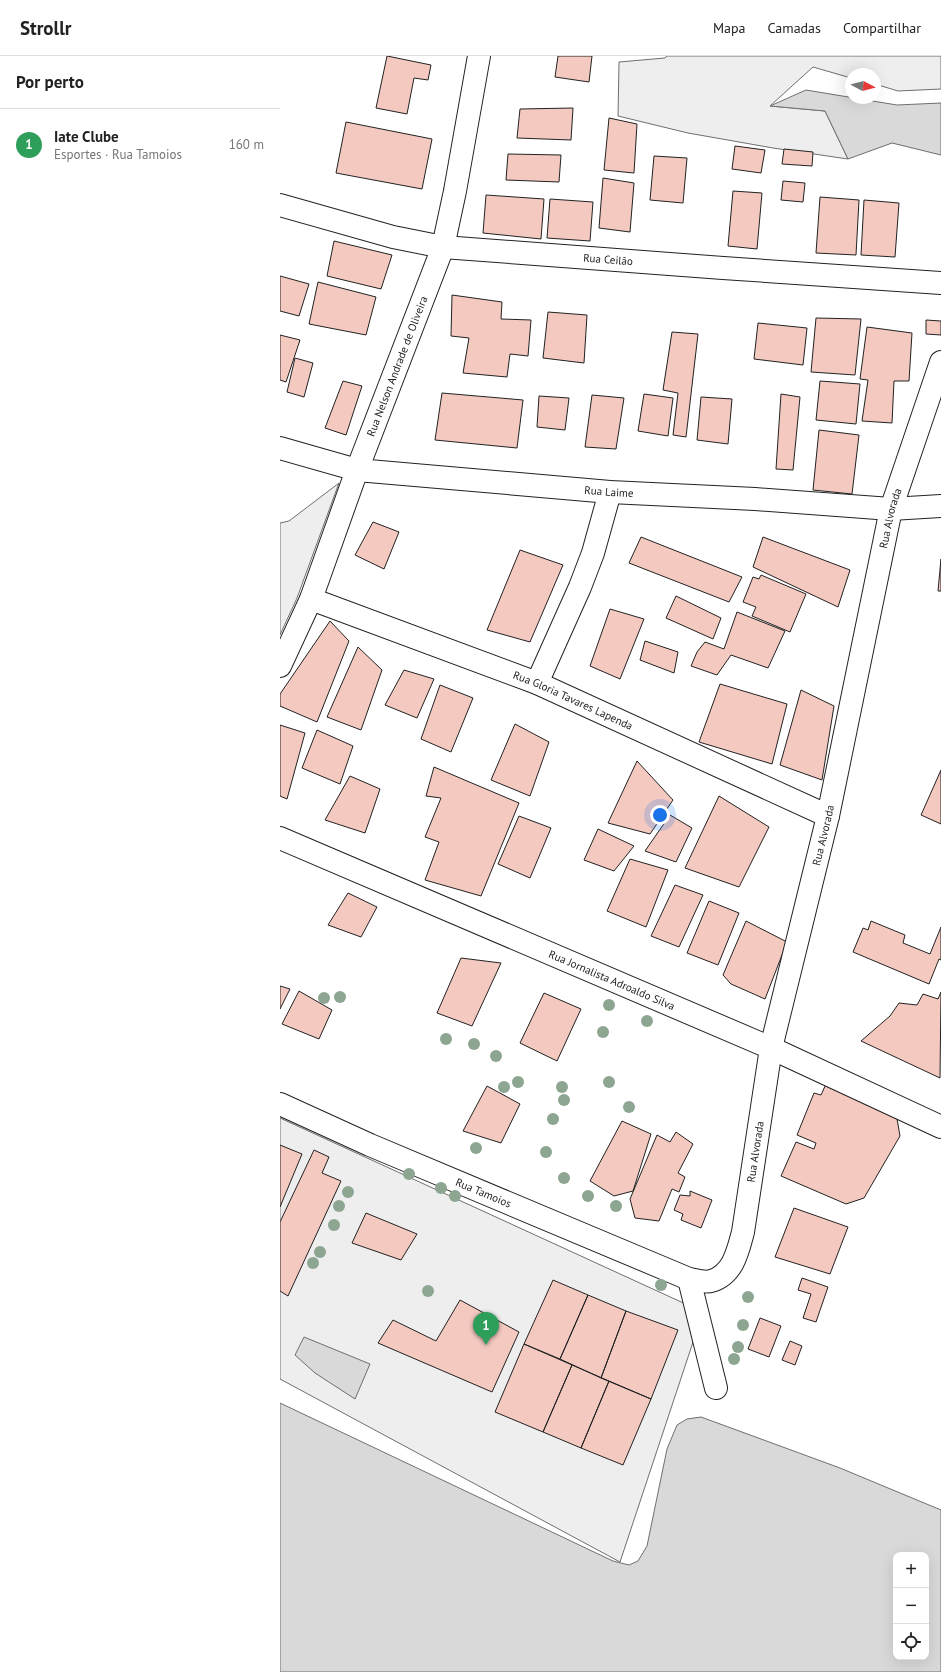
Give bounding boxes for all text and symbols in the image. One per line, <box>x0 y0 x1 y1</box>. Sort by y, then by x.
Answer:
text: Strollr <box>20 16 71 40</box>
text: Mapa <box>713 19 746 37</box>
text: Camadas <box>768 19 821 37</box>
text: Compartilhar <box>843 19 921 37</box>
north arrow <box>845 68 881 104</box>
text: Por perto <box>16 71 84 93</box>
text: Iate Clube <box>54 127 119 146</box>
text: 1 <box>25 136 33 153</box>
text: 160 m <box>229 136 264 153</box>
text: Esportes · Rua Tamoios <box>54 146 182 163</box>
street label: Rua Ceilão <box>583 251 634 268</box>
street label: Rua Nelson Andrade de Oliveira <box>364 294 430 438</box>
street label: Rua Laime <box>584 483 634 500</box>
street label: Rua Alvorada <box>876 486 905 550</box>
street label: Rua Gloria Tavares Lapenda <box>511 668 635 733</box>
street label: Rua Alvorada <box>809 804 837 867</box>
your location <box>650 805 670 825</box>
street label: Rua Jornalista Adroaldo Silva <box>547 947 677 1013</box>
street label: Rua Alvorada <box>744 1120 767 1183</box>
street label: Rua Tamoios <box>453 1175 514 1211</box>
pin: 1 <box>473 1312 499 1345</box>
map controls <box>893 1552 929 1660</box>
button: + <box>893 1552 929 1588</box>
button: − <box>893 1588 929 1624</box>
button: locate <box>893 1624 929 1660</box>

